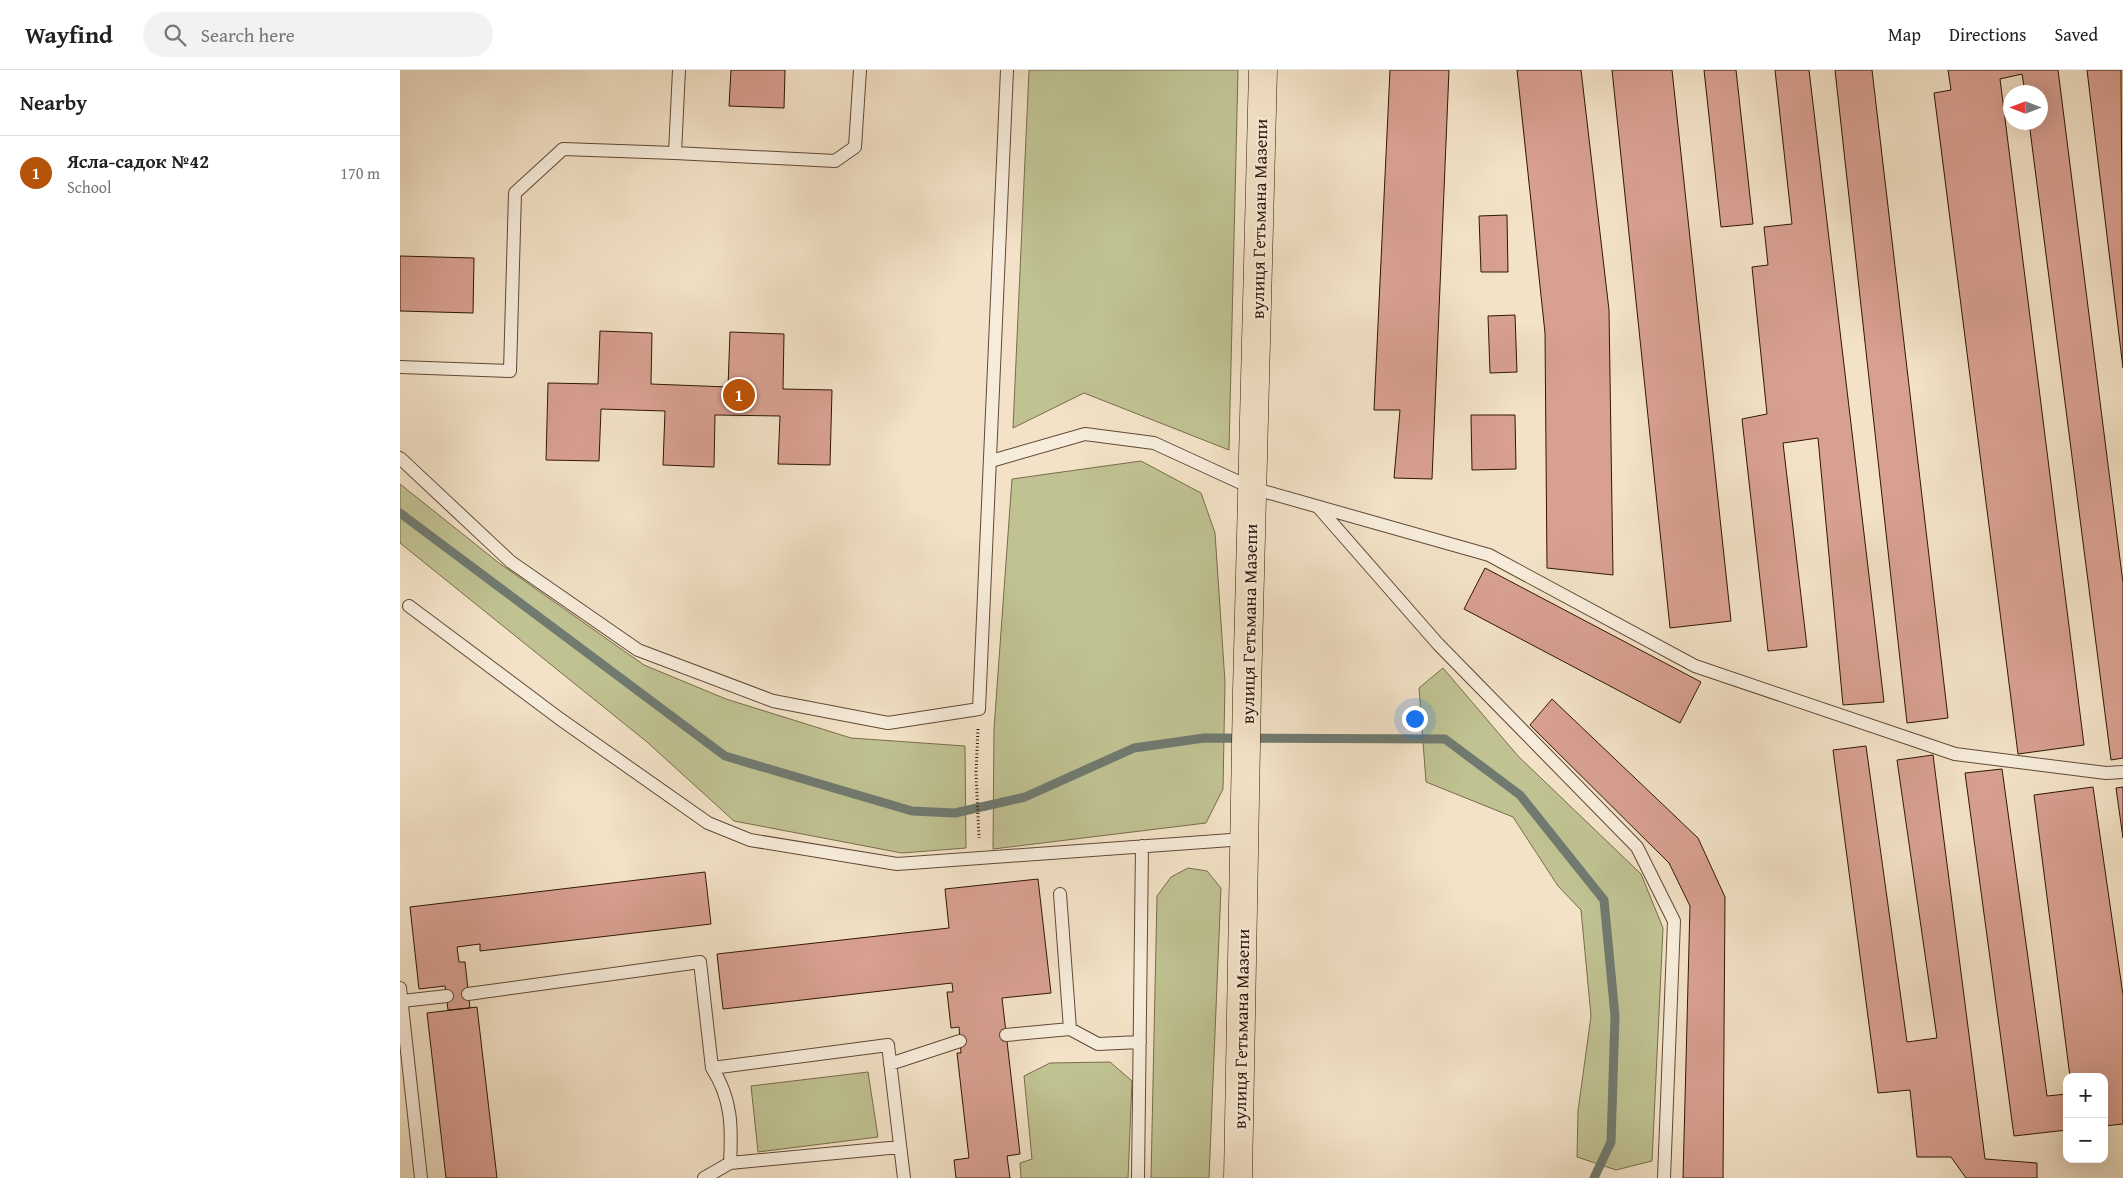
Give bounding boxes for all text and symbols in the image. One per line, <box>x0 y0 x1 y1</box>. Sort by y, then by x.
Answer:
search box <box>143 12 493 57</box>
text: Wayfind <box>25 17 113 52</box>
icon: search <box>161 21 189 49</box>
text: Search here <box>201 21 295 49</box>
text: Map <box>1888 21 1921 48</box>
text: Directions <box>1949 21 2026 48</box>
text: Saved <box>2054 21 2098 48</box>
north arrow <box>2003 85 2048 130</box>
text: Nearby <box>20 87 87 118</box>
street label: вулиця Гетьмана Мазепи <box>1244 118 1274 319</box>
text: Ясла-садок №42 <box>67 147 209 175</box>
text: 1 <box>32 161 40 185</box>
text: 170 m <box>340 161 380 185</box>
text: School <box>67 175 111 199</box>
pin: 1 <box>723 376 755 414</box>
street label: вулиця Гетьмана Мазепи <box>1234 523 1264 724</box>
your location <box>1402 706 1428 732</box>
street label: вулиця Гетьмана Мазепи <box>1226 928 1256 1129</box>
map controls <box>2063 1073 2108 1163</box>
button: + <box>2063 1073 2108 1118</box>
button: − <box>2063 1118 2108 1163</box>

